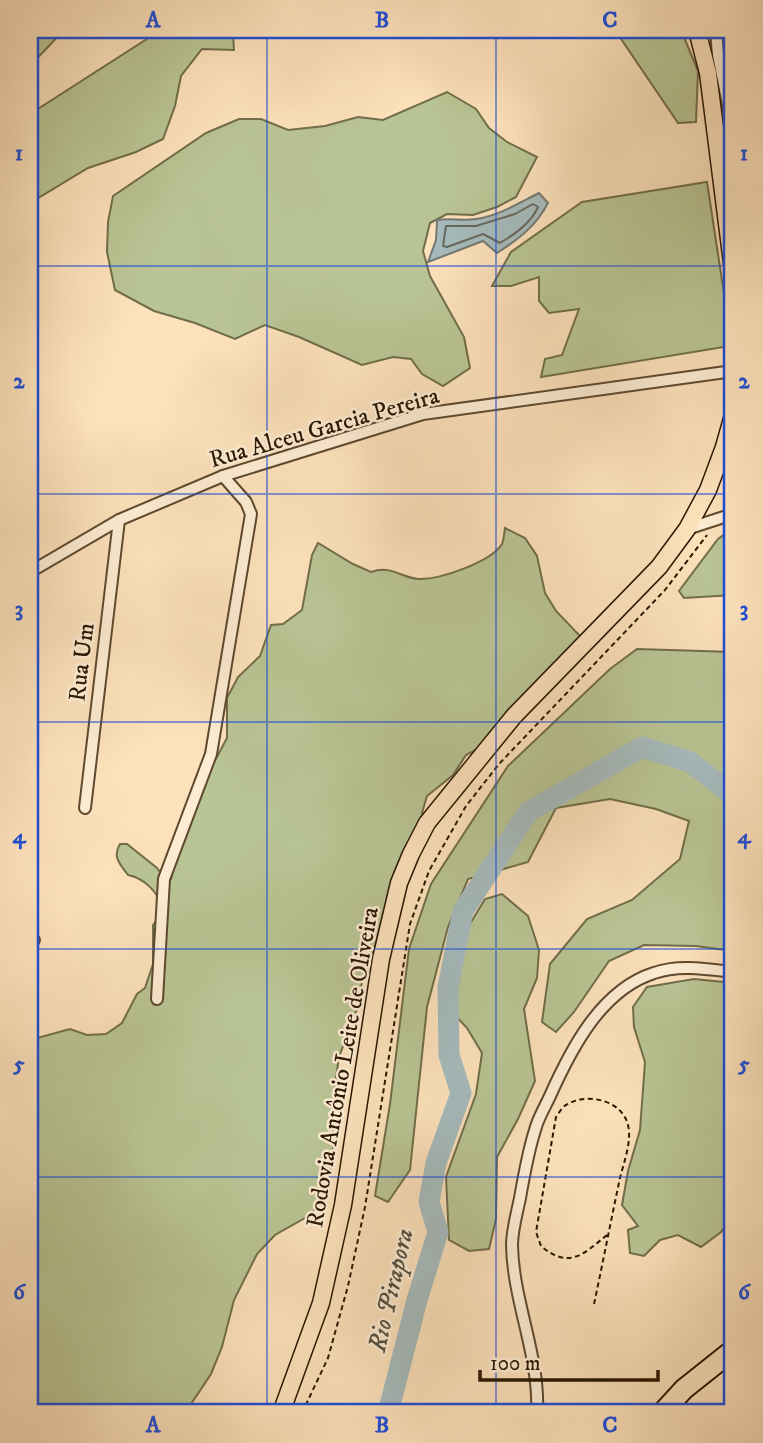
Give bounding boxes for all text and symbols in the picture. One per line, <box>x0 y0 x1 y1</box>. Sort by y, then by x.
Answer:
text: A <box>145 6 162 35</box>
text: B <box>375 6 389 35</box>
text: C <box>602 6 618 35</box>
text: 1 <box>15 139 23 168</box>
text: 1 <box>740 139 748 168</box>
text: 2 <box>13 367 25 396</box>
text: 2 <box>738 367 750 396</box>
street label: Rua Alceu Garcia Pereira <box>206 381 443 475</box>
text: 3 <box>15 595 23 624</box>
text: 3 <box>740 595 748 624</box>
street label: Rua Um <box>62 621 102 703</box>
text: 4 <box>12 822 27 851</box>
text: 4 <box>737 822 752 851</box>
street label: Rodovia Antônio Leite de Oliveira <box>300 904 386 1230</box>
text: 5 <box>12 1050 25 1079</box>
text: 5 <box>737 1050 750 1079</box>
water label: Rio Pirapora <box>361 1225 422 1356</box>
text: 6 <box>13 1278 27 1307</box>
text: 6 <box>738 1278 752 1307</box>
scale bar <box>480 1338 658 1382</box>
text: 100 m <box>490 1351 541 1377</box>
text: A <box>145 1411 162 1440</box>
text: B <box>375 1411 389 1440</box>
text: C <box>602 1411 618 1440</box>

